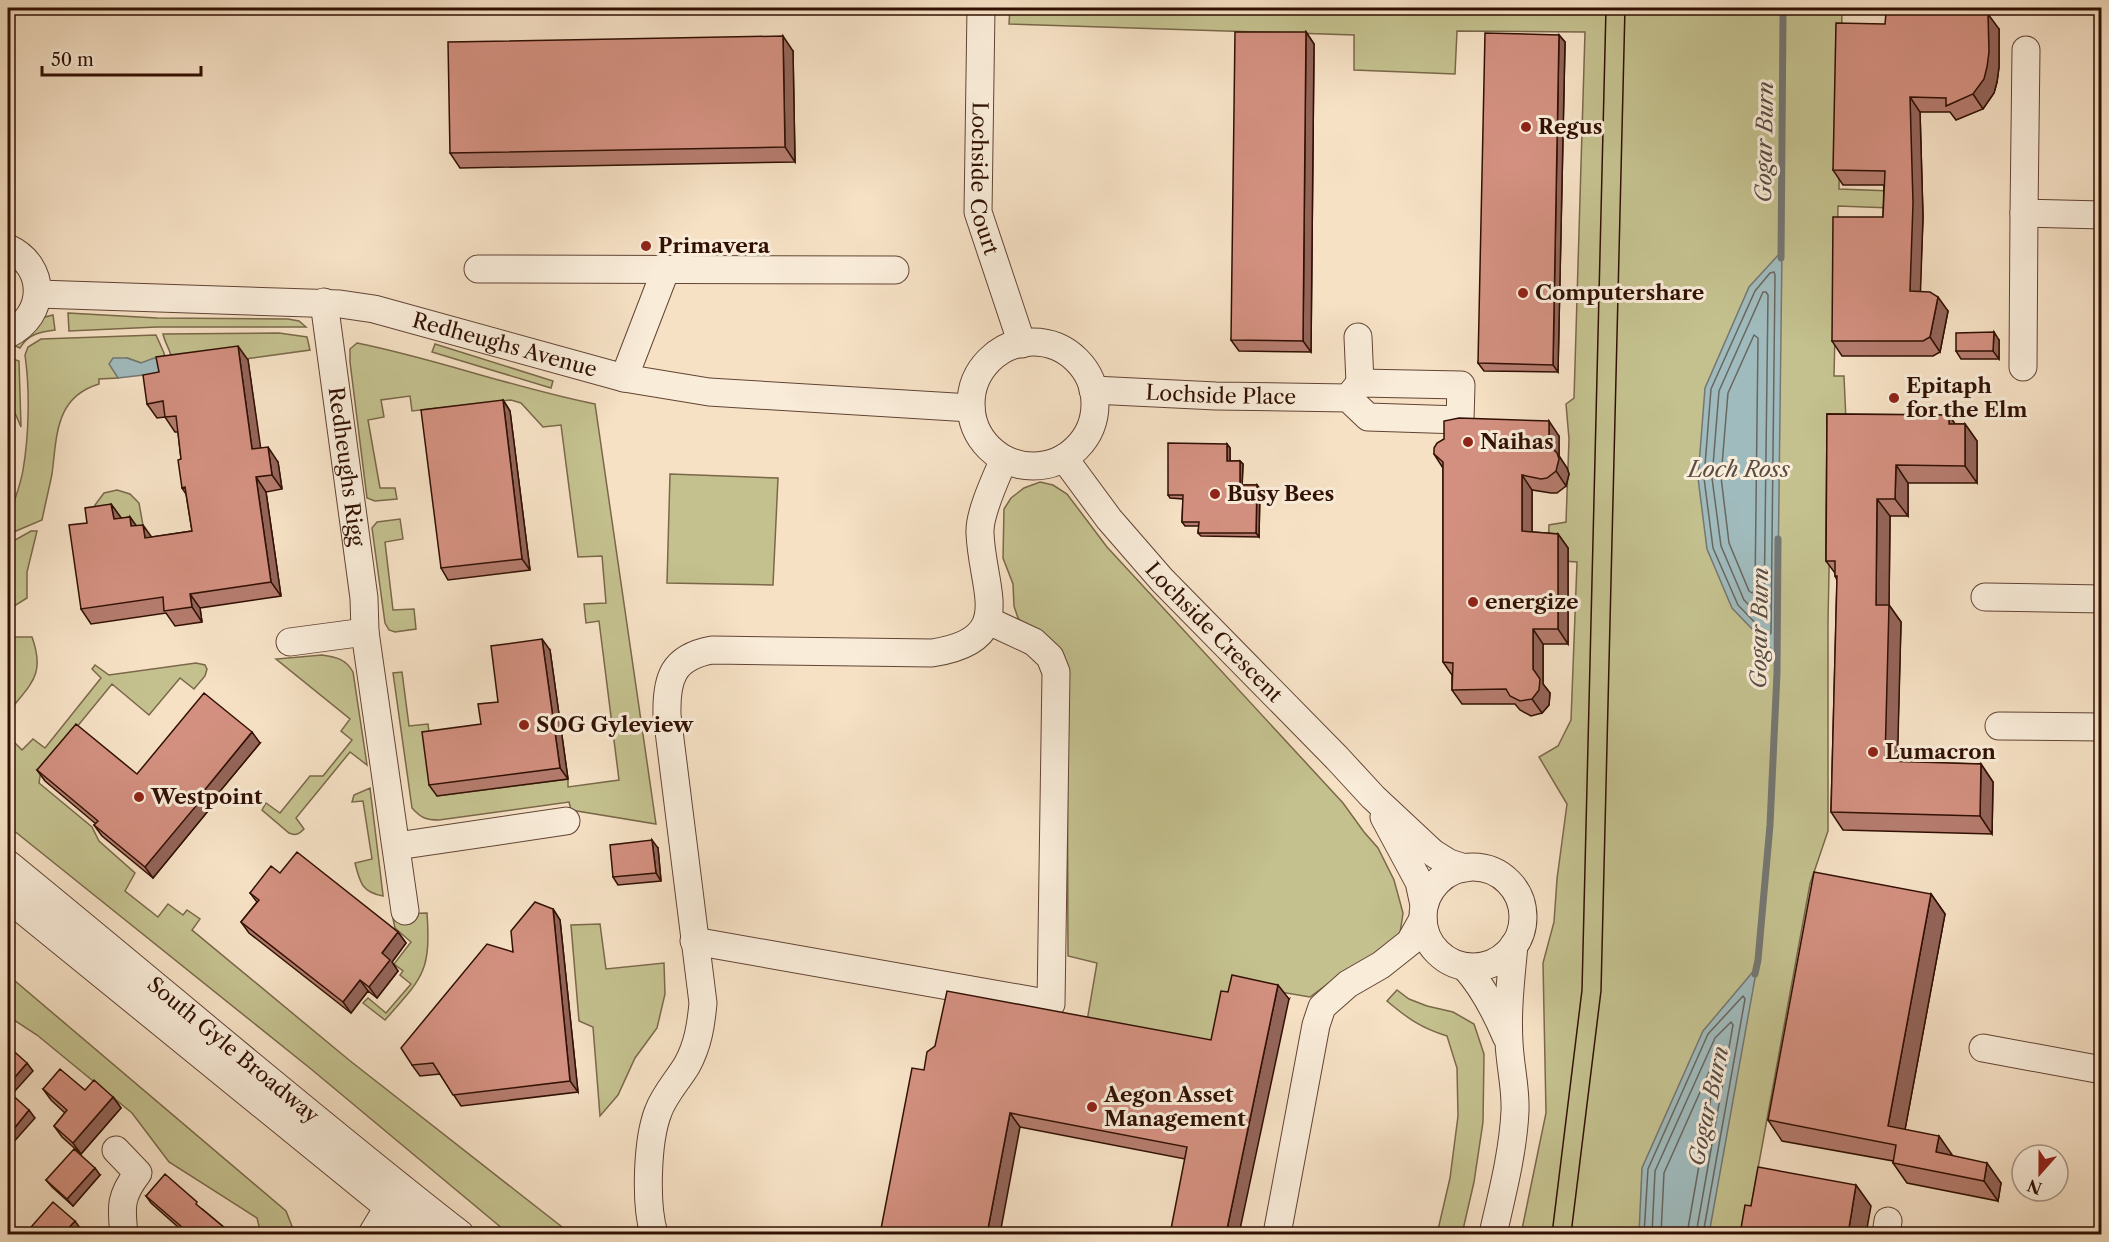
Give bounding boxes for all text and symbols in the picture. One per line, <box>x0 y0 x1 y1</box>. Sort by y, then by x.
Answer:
scale bar <box>42 39 201 77</box>
text: 50 m <box>51 49 94 71</box>
water label: Gogar Burn <box>1750 81 1779 203</box>
street label: Lochside Court <box>966 101 1005 258</box>
place label: Regus <box>1538 114 1602 139</box>
marker: Regus <box>1519 120 1533 134</box>
place label: Primavera <box>658 233 771 258</box>
marker: Primavera <box>639 239 653 253</box>
place label: Computershare <box>1535 280 1704 305</box>
marker: Computershare <box>1516 286 1530 300</box>
street label: Redheughs Avenue <box>410 307 600 382</box>
place label: Epitaph for the Elm <box>1906 373 2027 422</box>
street label: Lochside Place <box>1145 380 1296 409</box>
street label: Redheughs Rigg <box>324 385 370 549</box>
marker: Epitaph for the Elm <box>1887 391 1901 405</box>
place label: Naihas <box>1480 429 1554 454</box>
marker: Naihas <box>1461 435 1475 449</box>
water label: Loch Ross <box>1686 456 1790 483</box>
place label: Busy Bees <box>1227 481 1334 506</box>
marker: Busy Bees <box>1208 487 1222 501</box>
street label: Lochside Crescent <box>1140 557 1288 707</box>
water label: Gogar Burn <box>1745 567 1774 689</box>
place label: energize <box>1485 589 1579 614</box>
marker: energize <box>1466 595 1480 609</box>
place label: SOG Gyleview <box>536 712 694 737</box>
marker: SOG Gyleview <box>517 718 531 732</box>
place label: Lumacron <box>1885 739 1996 764</box>
marker: Lumacron <box>1866 745 1880 759</box>
place label: Westpoint <box>150 784 263 809</box>
marker: Westpoint <box>132 790 146 804</box>
street label: South Gyle Broadway <box>142 971 324 1128</box>
water label: Gogar Burn <box>1683 1044 1734 1168</box>
place label: Aegon Asset Management <box>1103 1082 1246 1131</box>
marker: Aegon Asset Management <box>1085 1100 1099 1114</box>
north arrow <box>2010 1143 2070 1203</box>
text: N <box>2024 1175 2045 1199</box>

